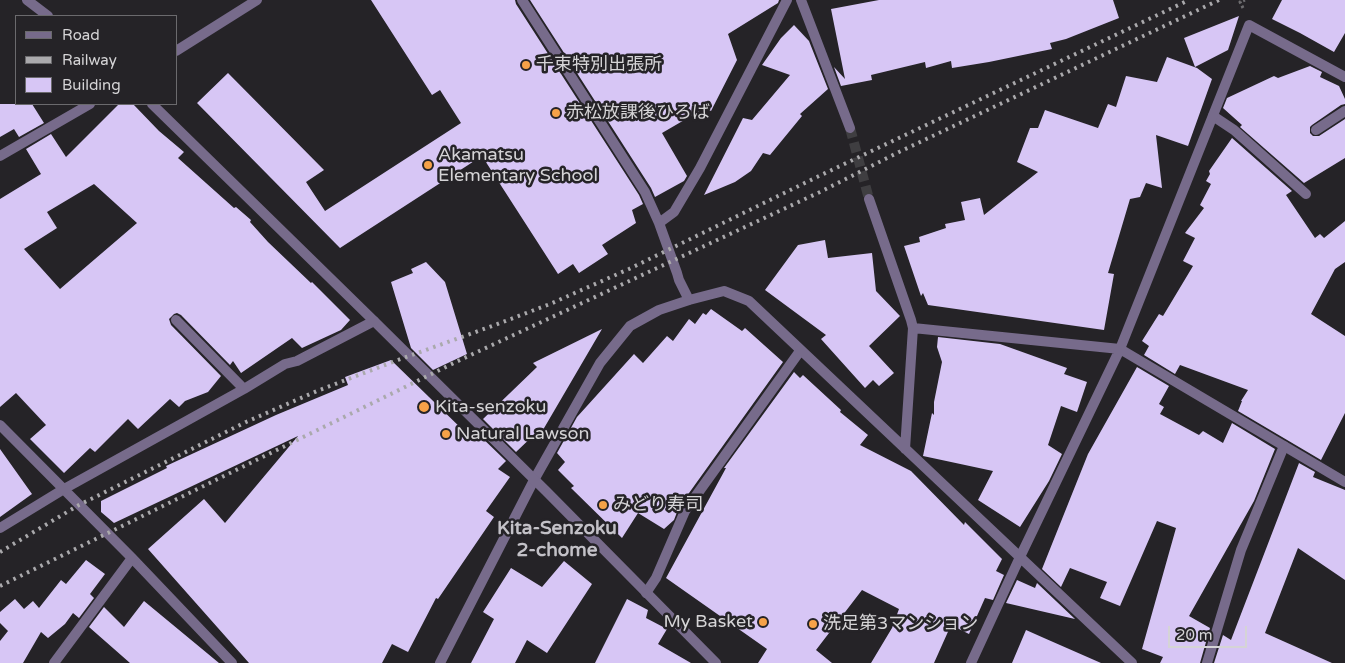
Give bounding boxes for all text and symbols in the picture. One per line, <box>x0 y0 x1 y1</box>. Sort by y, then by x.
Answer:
legend <box>15 15 178 105</box>
text: Road <box>62 26 100 44</box>
text: Railway <box>62 51 117 69</box>
place label: 千束特別出張所 <box>536 54 662 76</box>
marker: 千束特別出張所 <box>520 59 532 71</box>
text: Building <box>62 76 121 94</box>
place label: 赤松放課後ひろば <box>566 102 710 124</box>
marker: 赤松放課後ひろば <box>550 107 562 119</box>
place label: Akamatsu Elementary School <box>438 144 598 186</box>
marker: Akamatsu Elementary School <box>422 159 434 171</box>
place label: Kita-senzoku <box>435 396 546 418</box>
marker: Kita-senzoku <box>417 400 431 414</box>
place label: Natural Lawson <box>456 423 589 445</box>
marker: Natural Lawson <box>440 428 452 440</box>
place label: みどり寿司 <box>613 494 703 516</box>
marker: みどり寿司 <box>597 499 609 511</box>
district label: Kita-Senzoku 2-chome <box>497 518 617 562</box>
place label: My Basket <box>663 611 753 633</box>
place label: 洗足第3マンション <box>823 613 978 635</box>
marker: My Basket <box>757 616 769 628</box>
scale bar <box>1170 616 1249 648</box>
marker: 洗足第3マンション <box>807 618 819 630</box>
text: 20 m <box>1176 626 1213 644</box>

